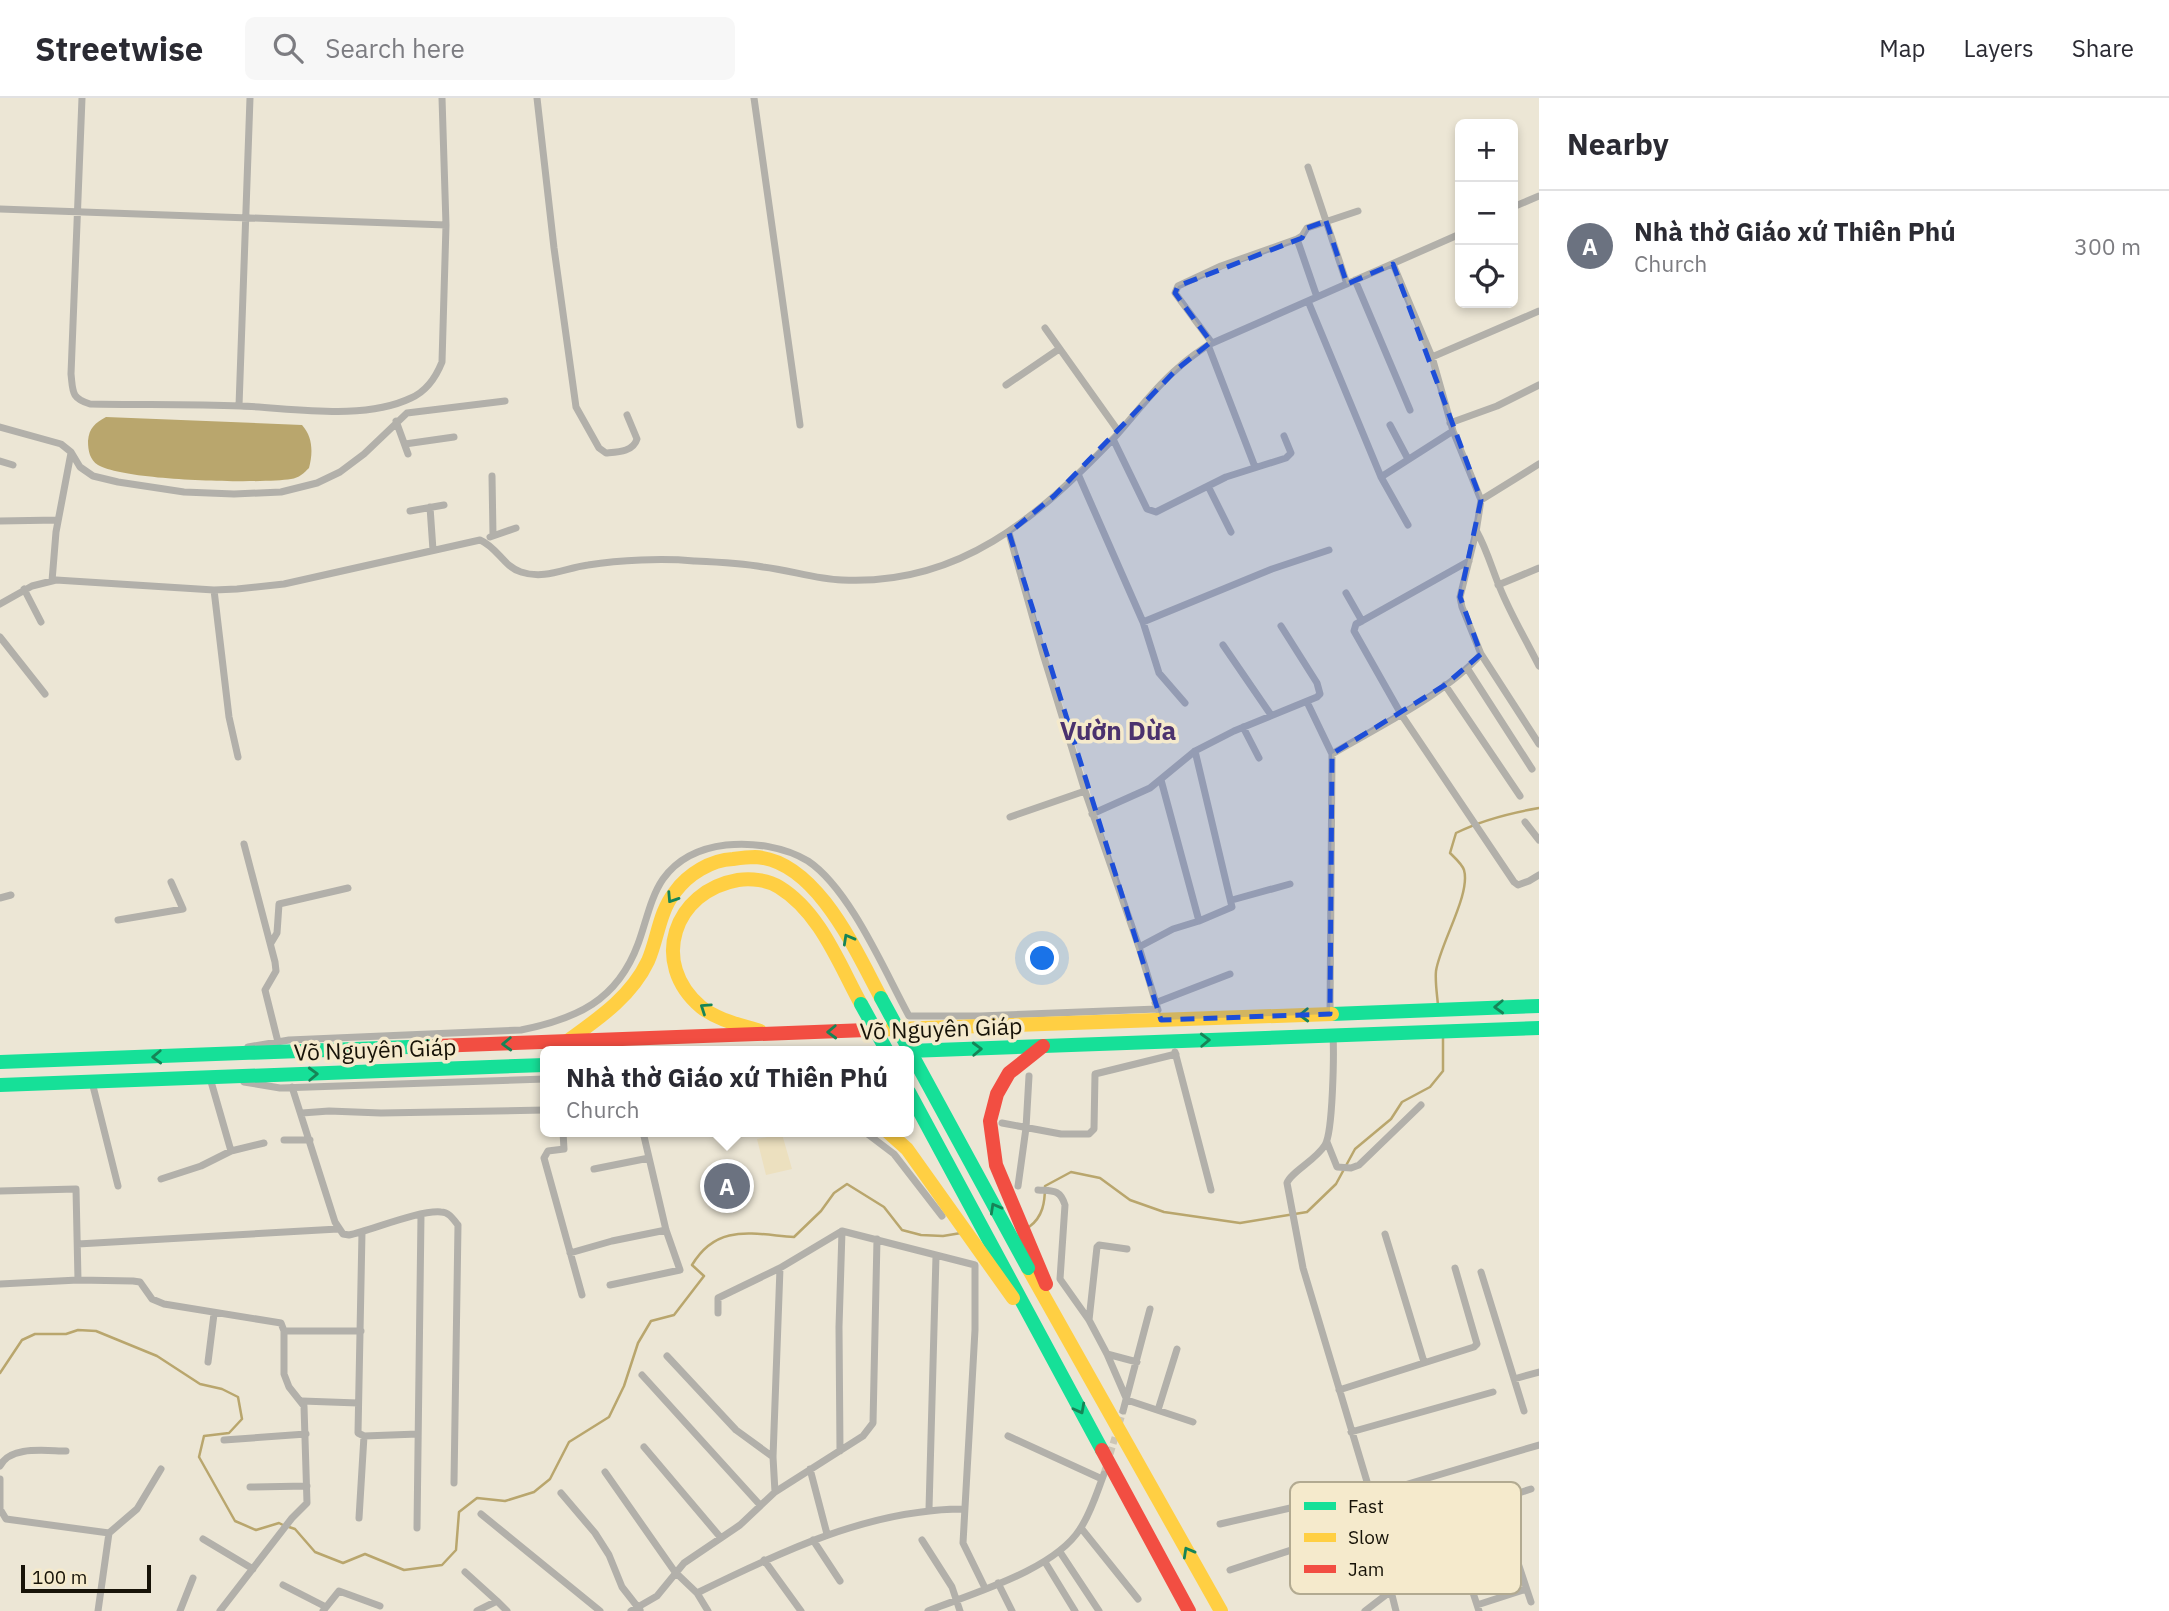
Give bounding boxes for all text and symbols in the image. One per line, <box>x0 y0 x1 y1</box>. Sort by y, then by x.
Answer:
search box <box>245 17 735 80</box>
text: Streetwise <box>35 27 203 70</box>
icon: search <box>269 29 307 67</box>
text: Search here <box>325 31 465 65</box>
text: Map <box>1879 32 1926 64</box>
text: Layers <box>1964 32 2034 64</box>
text: Share <box>2072 32 2134 64</box>
map controls <box>1455 119 1518 308</box>
button: + <box>1455 119 1518 182</box>
text: Nearby <box>1567 124 1669 163</box>
button: − <box>1455 182 1518 245</box>
text: Nhà thờ Giáo xứ Thiên Phú <box>1634 214 1956 248</box>
text: A <box>1582 231 1598 261</box>
text: 300 m <box>2074 231 2141 261</box>
button: locate <box>1455 245 1518 308</box>
text: Church <box>1634 248 1707 278</box>
district label: Vườn Dừa <box>1060 713 1176 747</box>
one-way arrow <box>667 890 680 903</box>
one-way arrow <box>843 933 856 946</box>
your location <box>1025 941 1059 975</box>
one-way arrow <box>1493 1000 1504 1015</box>
one-way arrow <box>700 1003 713 1016</box>
one-way arrow <box>1298 1007 1309 1022</box>
street label: Võ Nguyên Giáp <box>859 1010 1023 1046</box>
one-way arrow <box>826 1024 837 1039</box>
street label: Võ Nguyên Giáp <box>293 1031 457 1067</box>
one-way arrow <box>1199 1033 1210 1048</box>
one-way arrow <box>501 1036 512 1051</box>
one-way arrow <box>972 1041 983 1056</box>
popup <box>540 1046 914 1137</box>
one-way arrow <box>151 1049 162 1064</box>
text: Nhà thờ Giáo xứ Thiên Phú <box>566 1060 888 1094</box>
one-way arrow <box>308 1066 319 1081</box>
text: Church <box>566 1094 639 1124</box>
pin: A <box>704 1160 750 1212</box>
one-way arrow <box>990 1203 1004 1215</box>
one-way arrow <box>1072 1402 1085 1414</box>
legend <box>1290 1482 1521 1594</box>
text: Fast <box>1348 1494 1384 1518</box>
text: Slow <box>1348 1525 1389 1549</box>
one-way arrow <box>1183 1546 1196 1559</box>
text: Jam <box>1348 1557 1384 1581</box>
scale bar <box>21 1562 150 1594</box>
text: 100 m <box>32 1565 87 1589</box>

